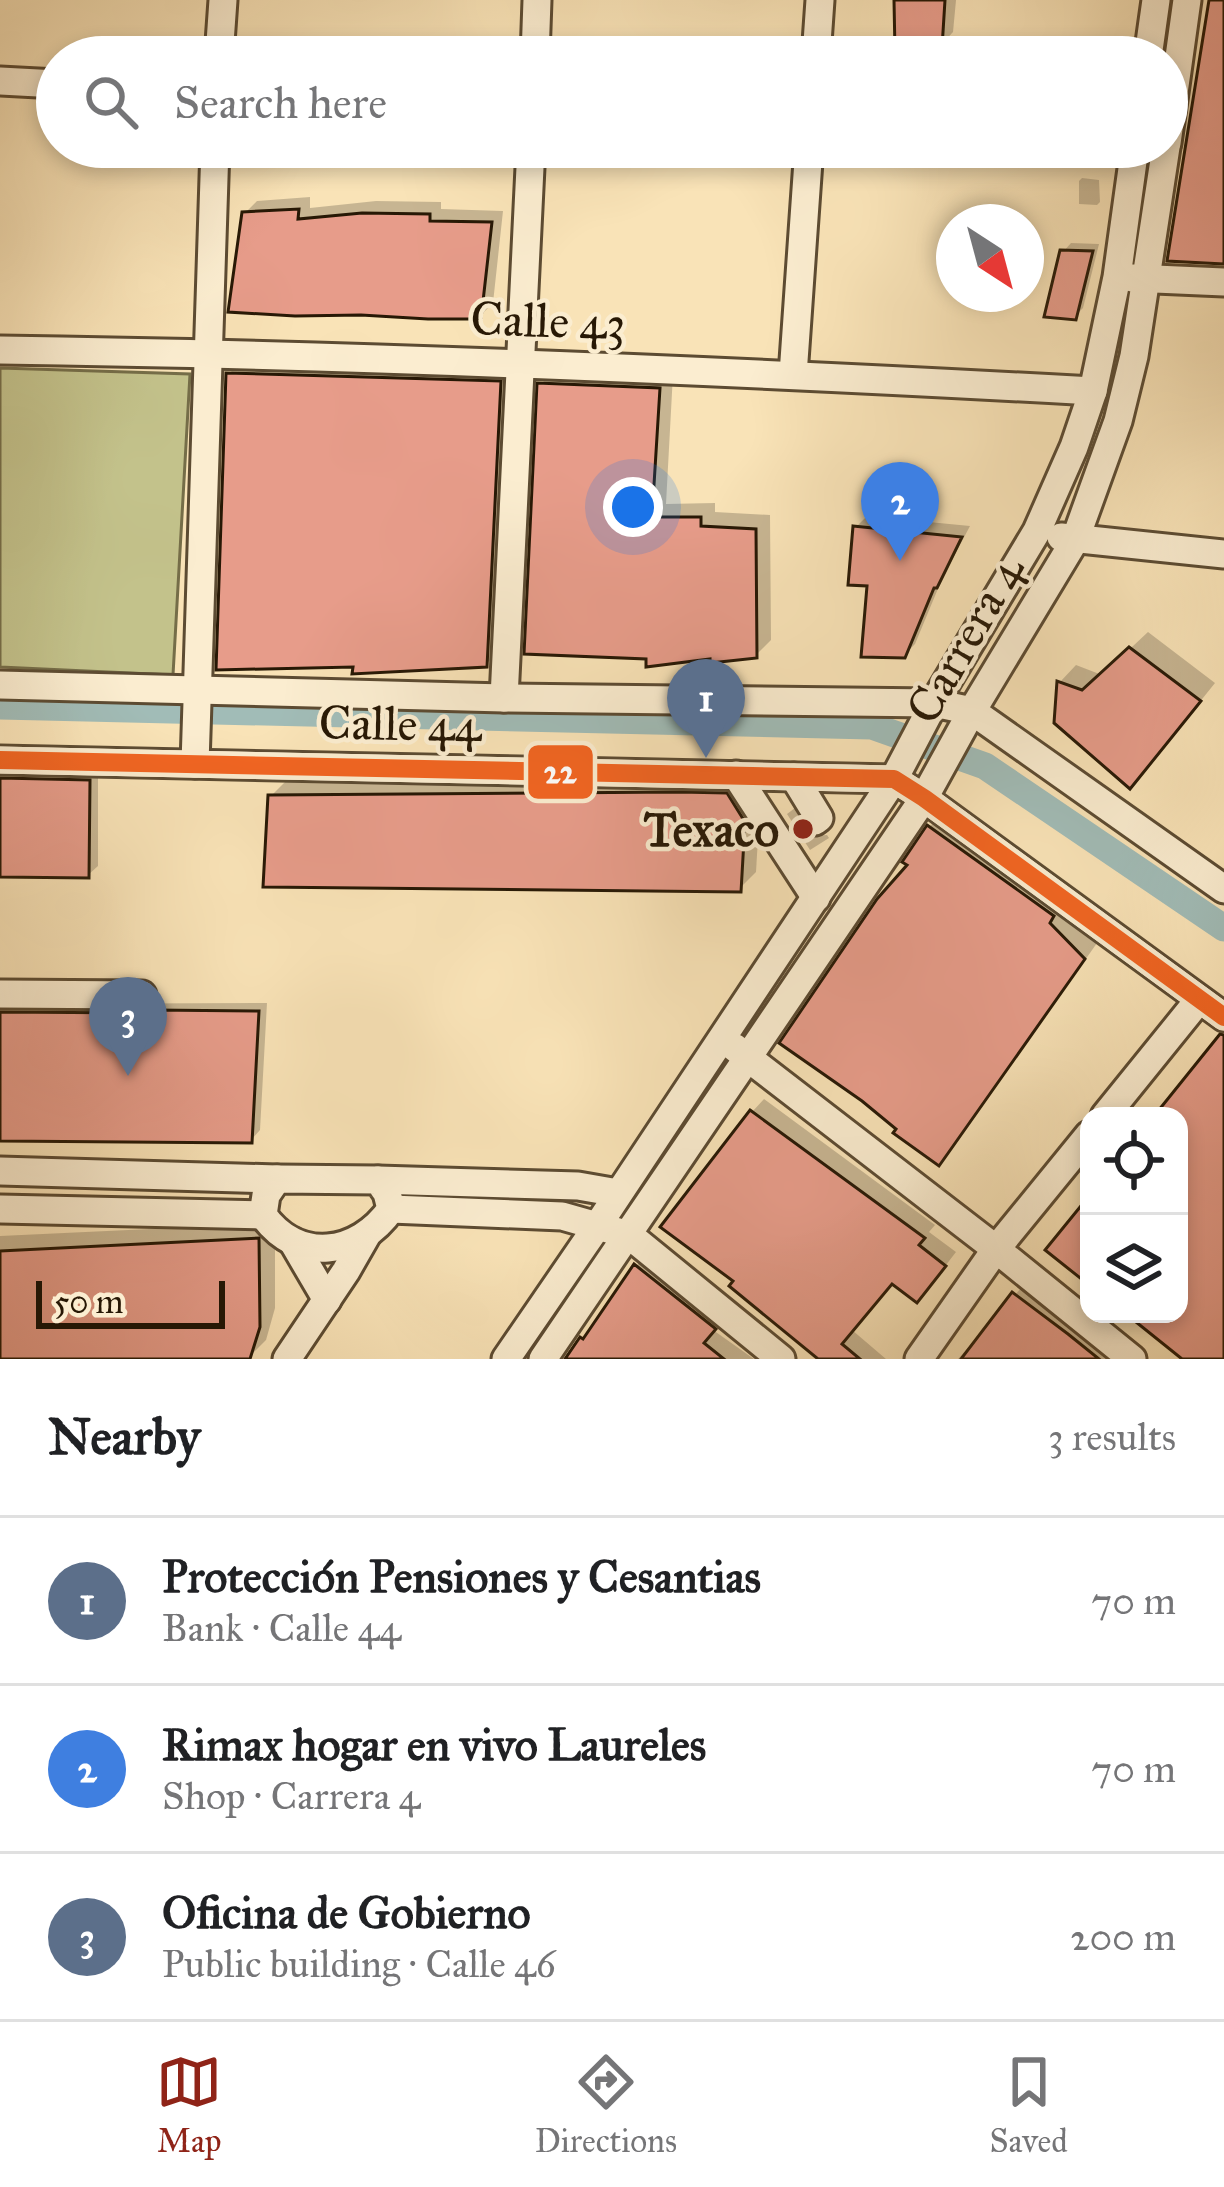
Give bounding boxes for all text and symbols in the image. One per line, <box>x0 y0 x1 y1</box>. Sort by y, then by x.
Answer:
search box <box>36 36 1188 168</box>
icon: search <box>78 69 144 135</box>
text: Search here <box>174 75 387 130</box>
north arrow <box>936 204 1044 312</box>
street label: Calle 43 <box>469 288 626 353</box>
pin: 2 <box>861 462 939 561</box>
your location <box>603 477 663 537</box>
street label: Carrera 4 <box>893 544 1037 734</box>
pin: 1 <box>667 659 745 758</box>
street label: Calle 44 <box>318 693 483 754</box>
line badge: 22 <box>526 743 595 801</box>
text: 22 <box>544 752 577 792</box>
place label: Texaco <box>644 800 779 859</box>
marker: Texaco <box>790 816 816 842</box>
pin: 3 <box>89 977 167 1076</box>
map controls <box>1080 1107 1188 1323</box>
button: locate <box>1080 1107 1188 1215</box>
button: layers <box>1080 1215 1188 1323</box>
scale bar <box>36 1275 225 1328</box>
text: 50 m <box>54 1282 123 1322</box>
text: Nearby <box>48 1406 200 1468</box>
text: 3 results <box>1048 1413 1176 1461</box>
text: Protección Pensiones y Cesantias <box>162 1549 761 1604</box>
text: 1 <box>79 1577 95 1625</box>
text: 70 m <box>1091 1577 1176 1625</box>
text: Bank · Calle 44 <box>162 1604 401 1652</box>
text: Rimax hogar en vivo Laureles <box>162 1717 706 1772</box>
text: 2 <box>77 1745 97 1793</box>
text: 70 m <box>1091 1745 1176 1793</box>
text: Shop · Carrera 4 <box>162 1772 420 1820</box>
text: Oficina de Gobierno <box>162 1885 531 1940</box>
text: 3 <box>79 1913 95 1961</box>
text: 200 m <box>1070 1913 1176 1961</box>
text: Public building · Calle 46 <box>162 1940 556 1988</box>
tab: Map <box>156 2049 222 2161</box>
tab: Directions <box>535 2049 677 2161</box>
tab: Saved <box>989 2049 1068 2161</box>

